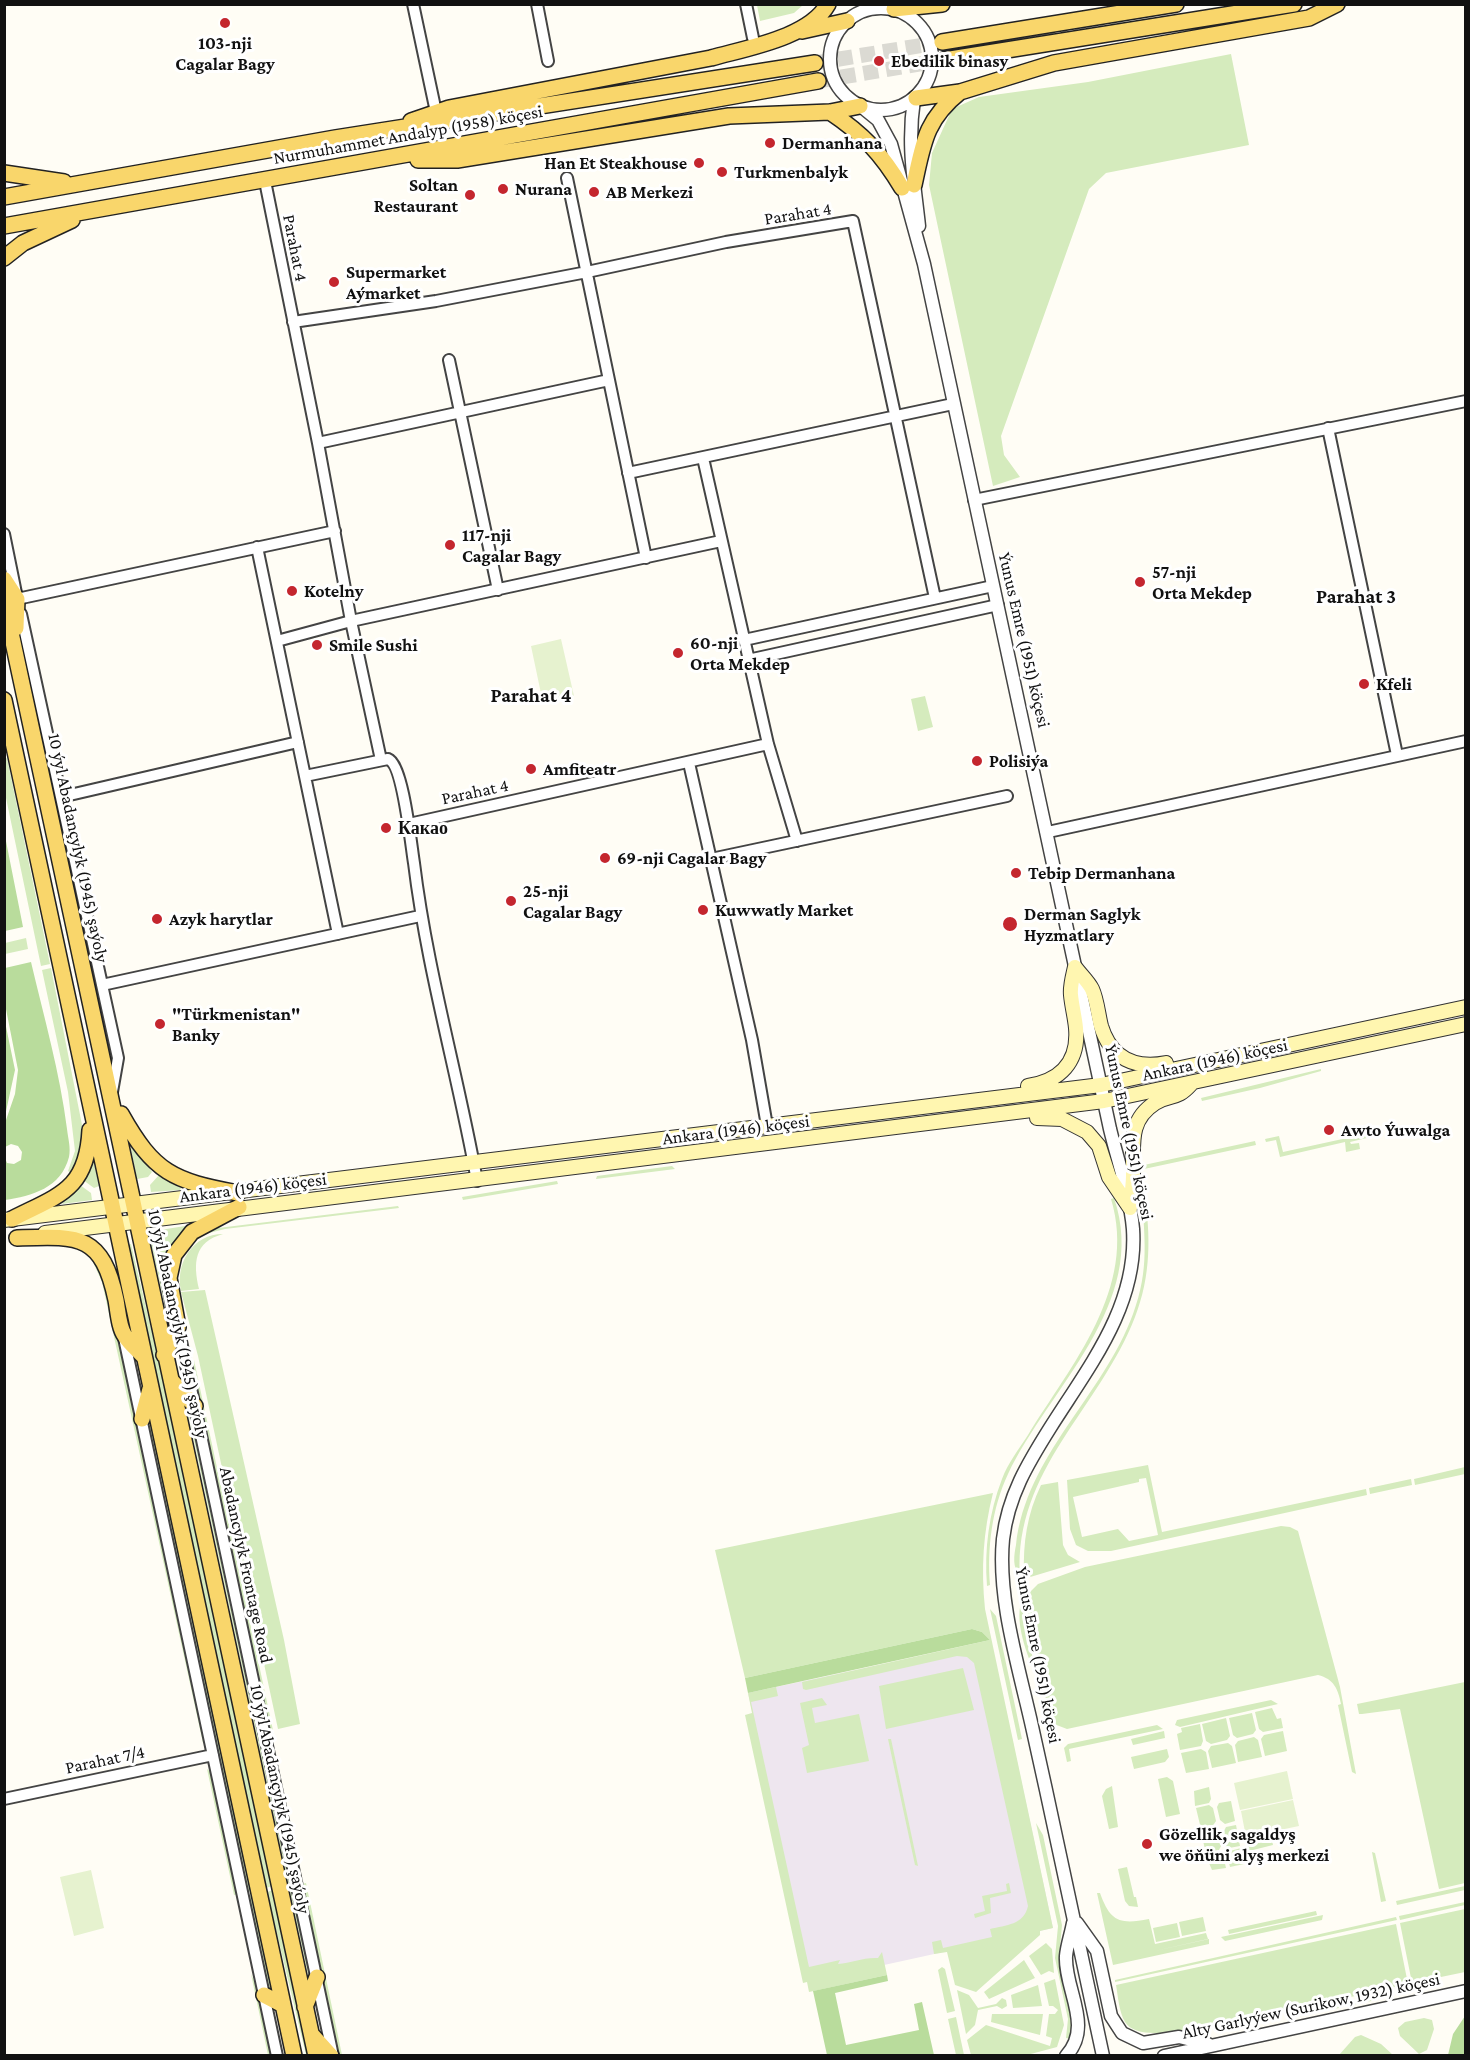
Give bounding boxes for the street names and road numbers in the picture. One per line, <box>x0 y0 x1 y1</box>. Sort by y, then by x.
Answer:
street label: Nurmuhammet Andalyp (1958) köçesi <box>272 101 544 169</box>
street label: Parahat 4 <box>763 198 833 230</box>
street label: Parahat 4 <box>278 213 312 283</box>
street label: Ýunus Emre (1951) köçesi <box>993 550 1055 730</box>
street label: 10 ýyl Abadançylyk (1945) şaýoly <box>43 731 113 965</box>
street label: Parahat 4 <box>439 774 511 810</box>
street label: Ankara (1946) köçesi <box>1140 1034 1290 1086</box>
street label: Ýunus Emre (1951) köçesi <box>1100 1042 1158 1222</box>
street label: Ankara (1946) köçesi <box>661 1110 811 1150</box>
street label: Ankara (1946) köçesi <box>178 1168 328 1208</box>
street label: 10 ýyl Abadançylyk (1945) şaýoly <box>143 1207 213 1441</box>
street label: Abadancylyk Frontage Road <box>215 1465 277 1665</box>
street label: Ýunus Emre (1951) köçesi <box>1010 1565 1066 1745</box>
street label: 10 ýyl Abadançylyk (1945) şaýoly <box>245 1682 315 1916</box>
street label: Parahat 7/4 <box>63 1741 147 1779</box>
street label: Alty Garlyýew (Surikow, 1932) köçesi <box>1180 1968 1442 2044</box>

